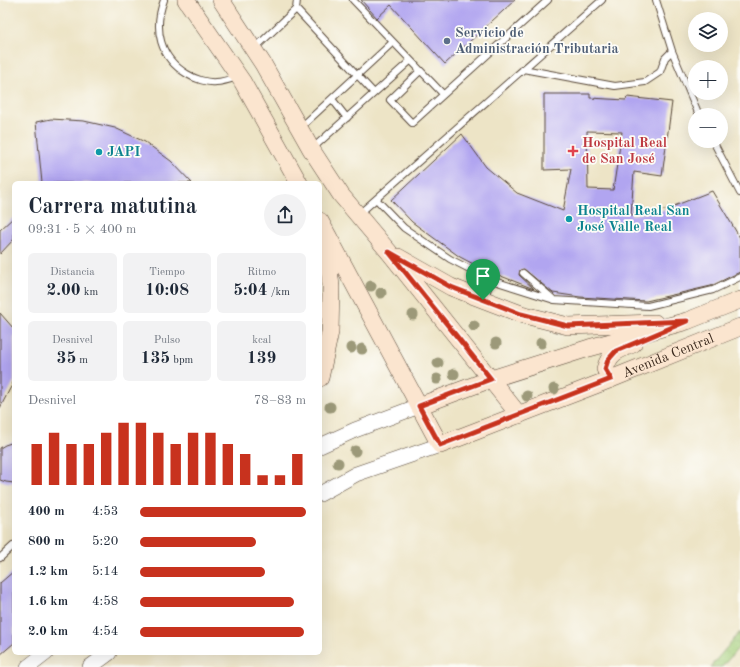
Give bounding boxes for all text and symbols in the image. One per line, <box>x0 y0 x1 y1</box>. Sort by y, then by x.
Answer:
map controls <box>688 12 728 148</box>
button: layers <box>688 12 728 52</box>
place label: Servicio de Administración Tributaria <box>455 26 619 56</box>
marker: Servicio de Administración Tributaria <box>442 36 452 46</box>
button: + <box>688 60 728 100</box>
button: − <box>688 108 728 148</box>
place label: Hospital Real de San José <box>582 136 667 166</box>
place label: JAPI <box>107 145 140 159</box>
marker: Hospital Real de San José <box>567 145 579 157</box>
marker: JAPI <box>94 147 104 157</box>
button: share <box>264 194 306 236</box>
text: Carrera matutina <box>28 196 197 218</box>
place label: Hospital Real San José Valle Real <box>577 204 690 234</box>
marker: Hospital Real San José Valle Real <box>564 214 574 224</box>
text: 09:31 · 5 × 400 m <box>28 223 136 236</box>
pin <box>466 259 500 300</box>
icon: arrive <box>472 265 494 287</box>
text: Distancia <box>50 267 95 278</box>
text: Tiempo <box>149 267 185 278</box>
text: Ritmo <box>247 267 276 278</box>
text: 2.00 <box>46 282 81 299</box>
text: 10:08 <box>145 282 189 299</box>
text: 5:04 <box>233 282 268 299</box>
text: km <box>81 287 98 298</box>
text: /km <box>268 287 290 298</box>
street label: Avenida Central <box>620 331 716 381</box>
text: Desnivel <box>52 335 93 346</box>
text: Pulso <box>154 335 180 346</box>
text: kcal <box>252 335 271 346</box>
text: 35 <box>57 350 76 367</box>
text: 135 <box>141 350 170 367</box>
text: 139 <box>247 350 276 367</box>
text: m <box>76 355 88 366</box>
text: bpm <box>170 355 193 366</box>
text: Desnivel <box>28 394 76 407</box>
text: 78–83 m <box>254 394 306 407</box>
text: 400 m <box>28 505 65 518</box>
text: 4:53 <box>92 505 118 518</box>
text: 800 m <box>28 535 65 548</box>
text: 5:20 <box>92 535 118 548</box>
text: 1.2 km <box>28 565 68 578</box>
text: 5:14 <box>92 565 118 578</box>
text: 1.6 km <box>28 595 68 608</box>
text: 4:58 <box>92 595 118 608</box>
text: 2.0 km <box>28 625 68 638</box>
text: 4:54 <box>92 625 118 638</box>

